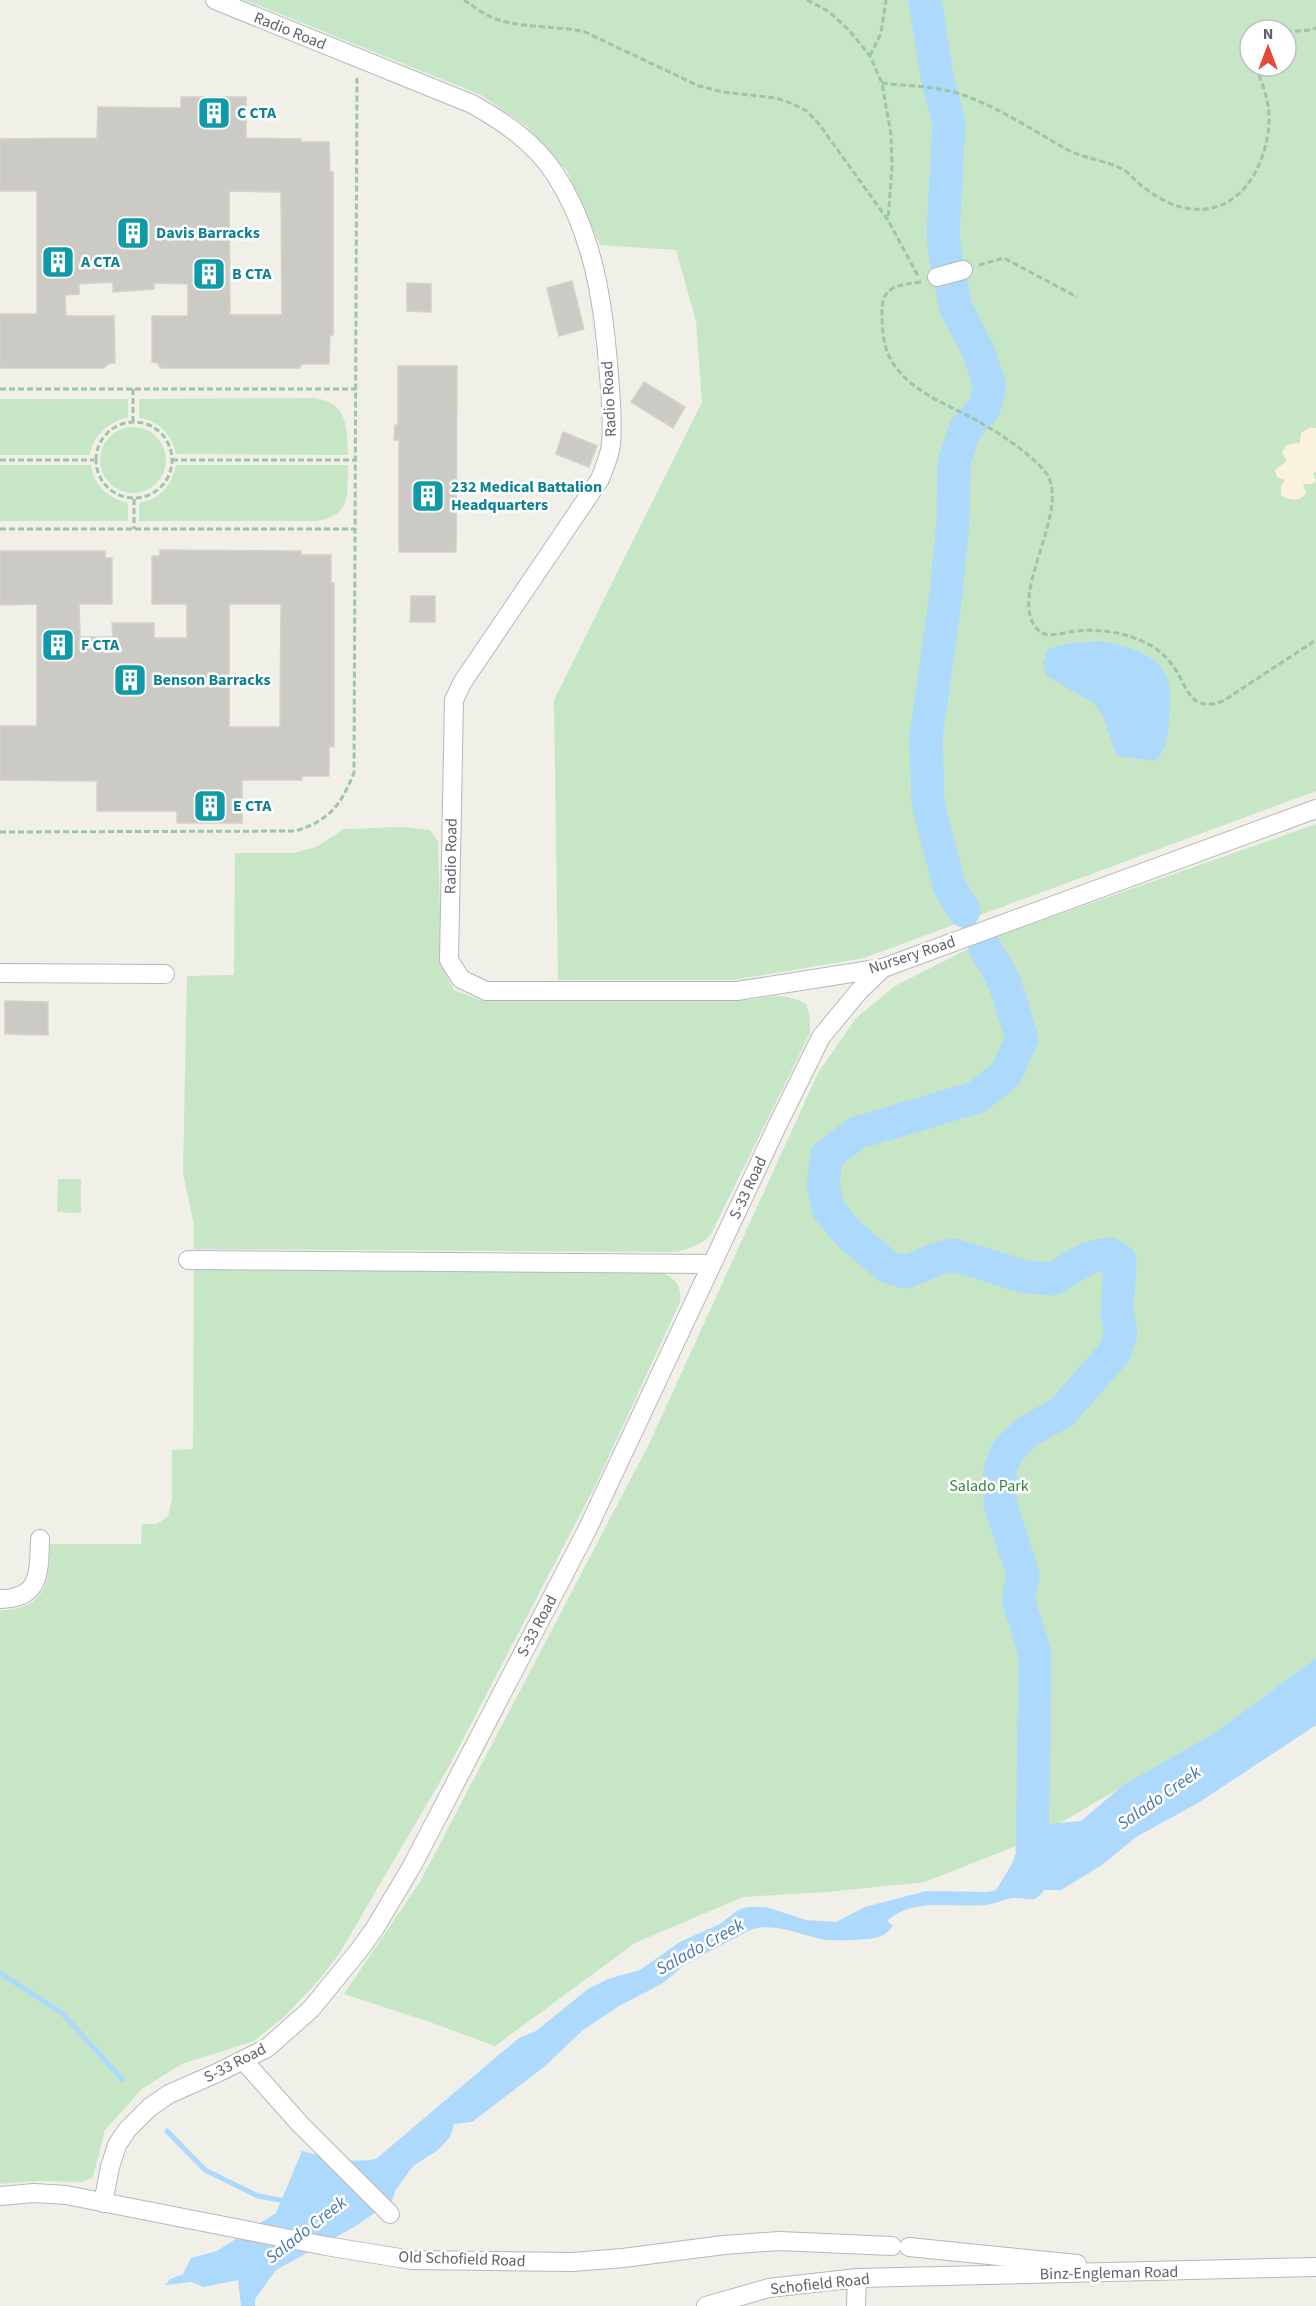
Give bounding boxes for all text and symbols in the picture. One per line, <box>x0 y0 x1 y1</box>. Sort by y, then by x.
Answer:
street label: Radio Road <box>251 7 329 55</box>
north arrow <box>1238 18 1298 78</box>
text: N <box>1263 23 1273 45</box>
building icon: C CTA <box>196 95 232 131</box>
place label: C CTA <box>237 102 277 124</box>
building icon: Davis Barracks <box>115 215 151 251</box>
place label: Davis Barracks <box>156 222 260 244</box>
building icon: A CTA <box>40 244 76 280</box>
place label: A CTA <box>80 251 121 273</box>
building icon: B CTA <box>191 256 227 292</box>
place label: B CTA <box>232 263 272 285</box>
street label: Radio Road <box>596 360 622 438</box>
place label: 232 Medical Battalion Headquarters <box>451 476 602 516</box>
building icon: 232 Medical Battalion Headquarters <box>410 478 446 514</box>
building icon: F CTA <box>40 627 76 663</box>
place label: F CTA <box>81 634 120 656</box>
building icon: Benson Barracks <box>112 662 148 698</box>
place label: Benson Barracks <box>153 669 271 691</box>
building icon: E CTA <box>192 788 228 824</box>
place label: E CTA <box>233 795 272 817</box>
street label: Radio Road <box>439 818 463 894</box>
street label: Nursery Road <box>866 931 958 979</box>
street label: S-33 Road <box>724 1153 772 1223</box>
park label: Salado Park <box>949 1475 1029 1497</box>
street label: S-33 Road <box>512 1591 562 1661</box>
water label: Salado Creek <box>1112 1760 1206 1836</box>
water label: Salado Creek <box>651 1912 749 1981</box>
street label: S-33 Road <box>200 2038 270 2088</box>
water label: Salado Creek <box>260 2190 352 2270</box>
street label: Old Schofield Road <box>398 2246 526 2272</box>
street label: Binz-Engleman Road <box>1040 2261 1178 2285</box>
street label: Schofield Road <box>769 2268 871 2300</box>

